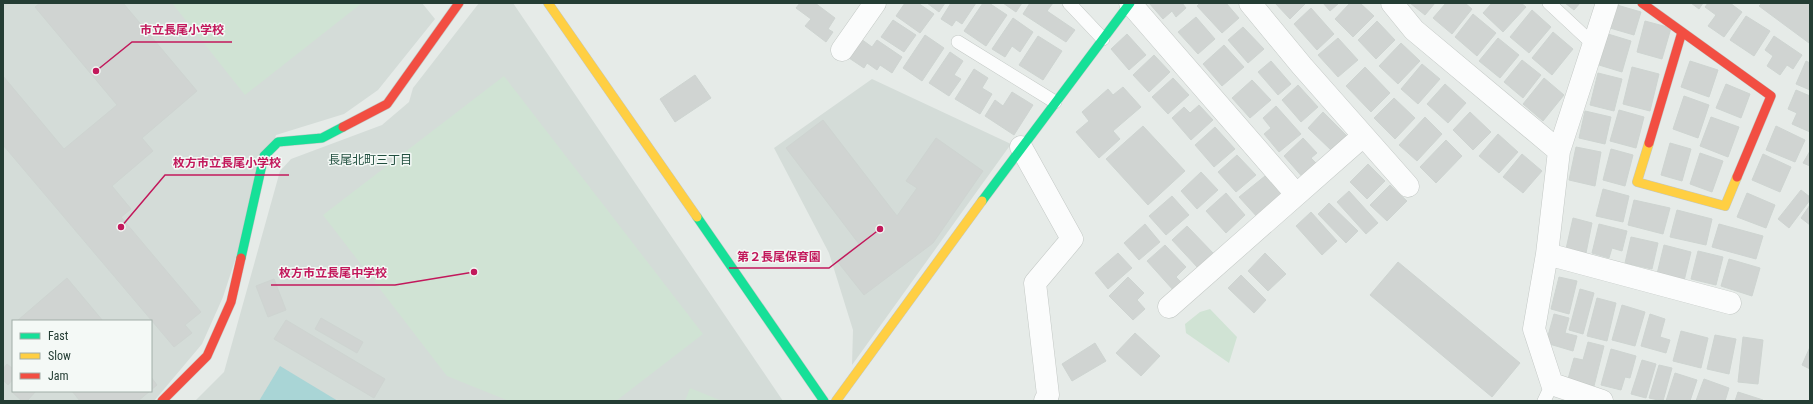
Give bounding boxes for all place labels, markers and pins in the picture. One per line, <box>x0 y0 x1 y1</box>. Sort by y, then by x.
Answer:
callout: 市立長尾小学校 <box>132 18 232 42</box>
callout: 枚方市立長尾小学校 <box>165 151 289 175</box>
callout: 第２長尾保育園 <box>729 244 829 268</box>
callout: 枚方市立長尾中学校 <box>271 261 395 285</box>

